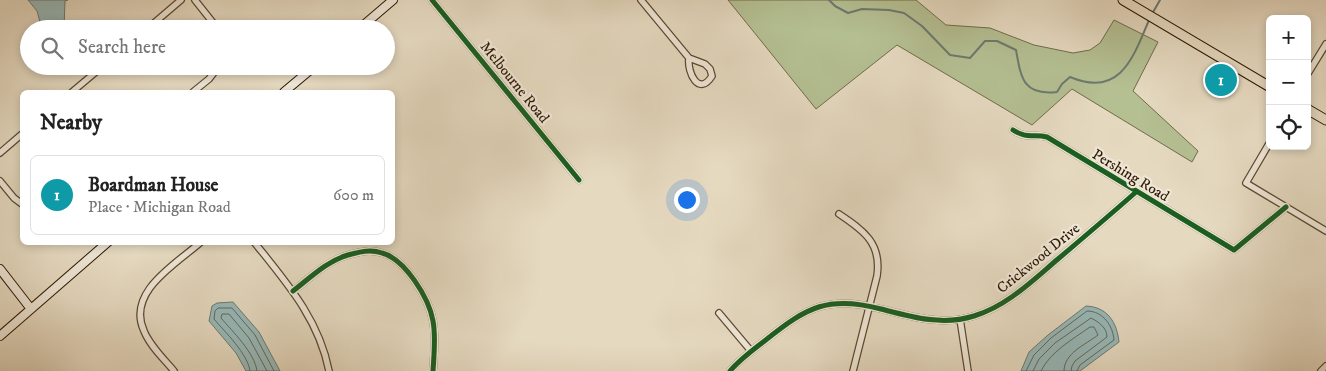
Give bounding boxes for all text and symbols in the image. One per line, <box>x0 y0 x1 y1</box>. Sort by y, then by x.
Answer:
map controls <box>1266 15 1311 150</box>
button: + <box>1266 15 1311 60</box>
search box <box>20 20 395 75</box>
icon: search <box>38 34 66 62</box>
text: Search here <box>78 36 166 59</box>
street label: Melbourne Road <box>476 38 554 127</box>
button: − <box>1266 60 1311 105</box>
pin: 1 <box>1205 61 1237 99</box>
button: locate <box>1266 105 1311 150</box>
text: Nearby <box>40 110 102 136</box>
street label: Pershing Road <box>1089 145 1173 206</box>
text: Boardman House <box>88 174 218 197</box>
text: 1 <box>54 185 60 205</box>
text: 600 m <box>333 185 374 205</box>
your location <box>674 187 700 213</box>
text: Place · Michigan Road <box>88 197 231 217</box>
street label: Crickwood Drive <box>993 219 1084 298</box>

